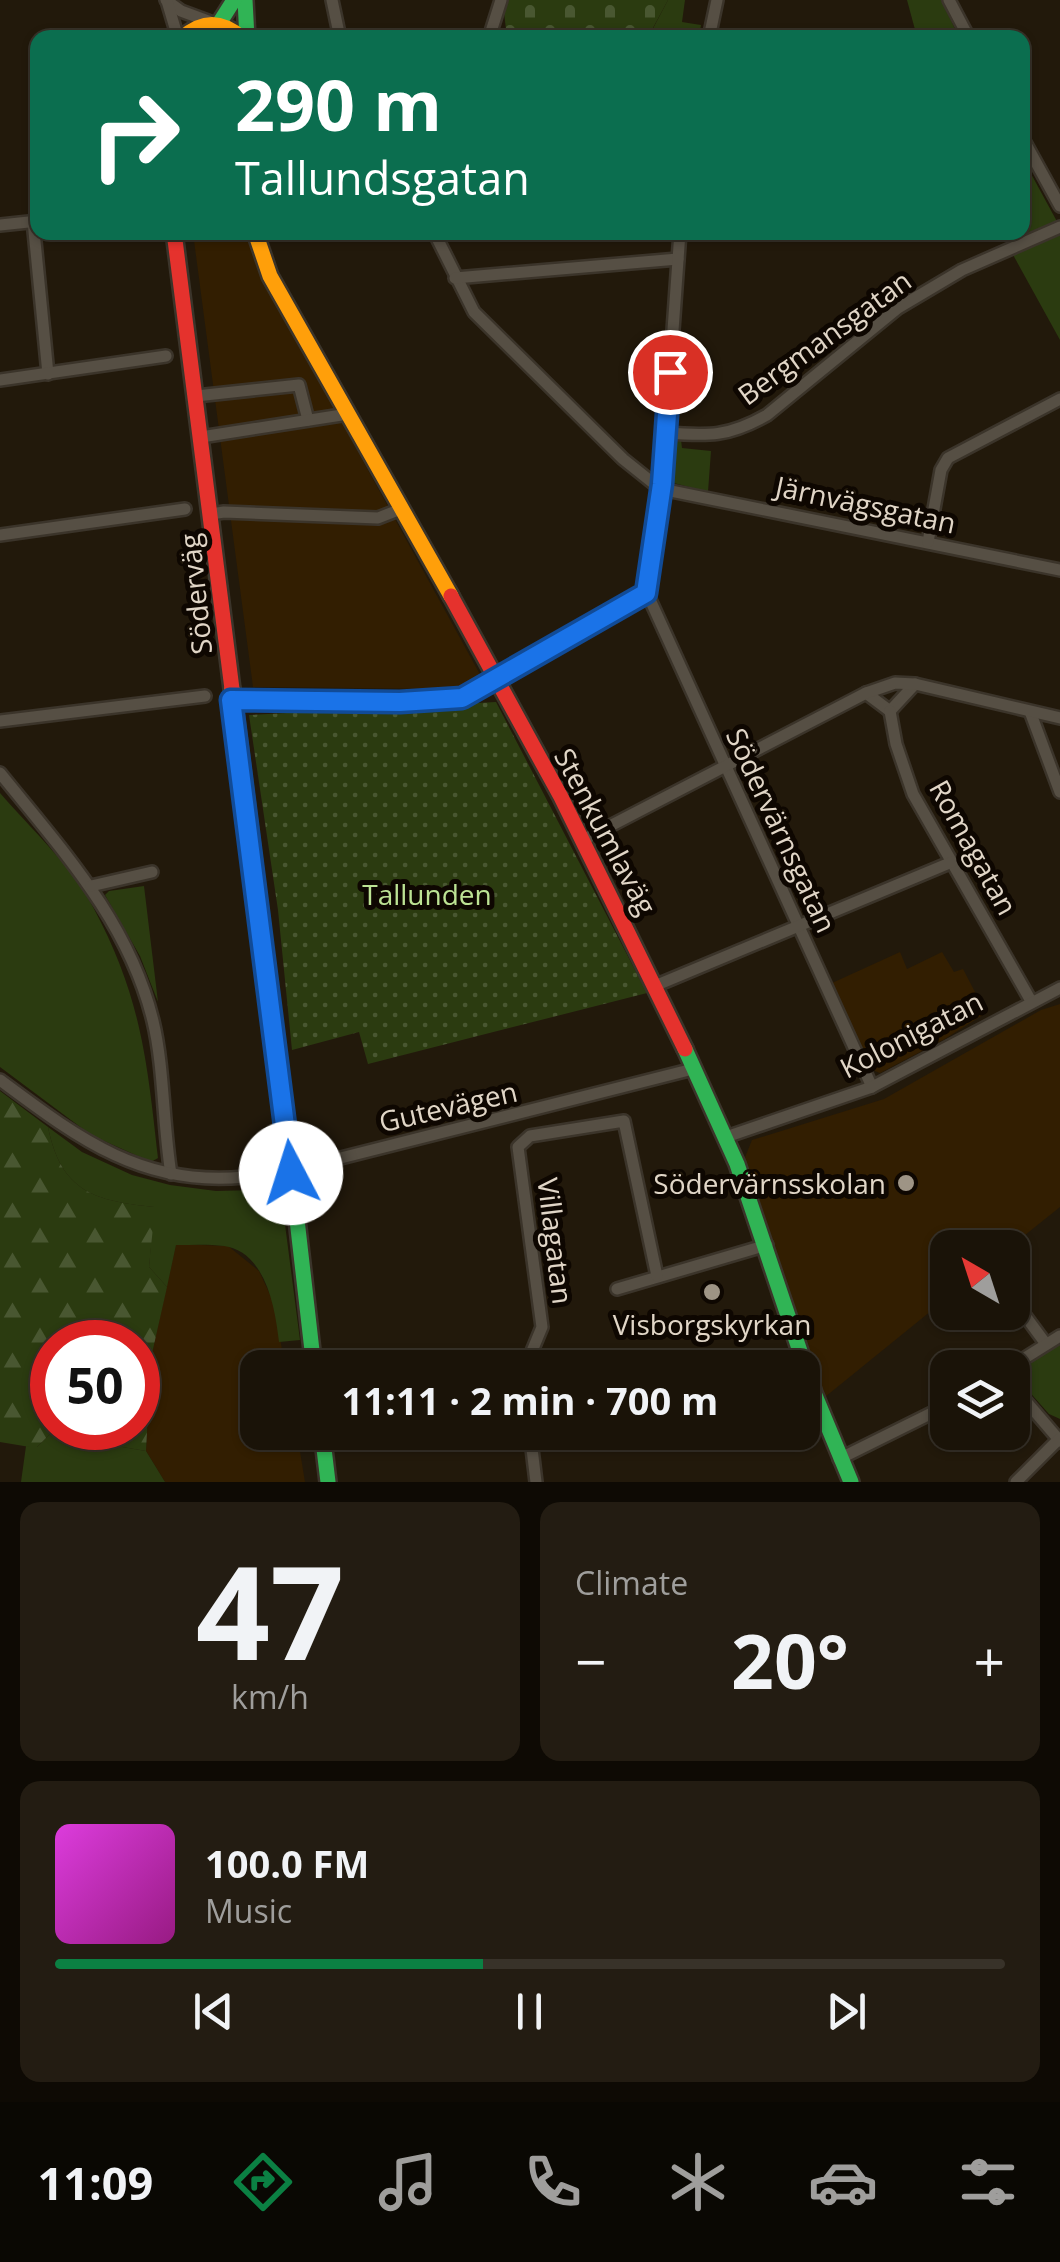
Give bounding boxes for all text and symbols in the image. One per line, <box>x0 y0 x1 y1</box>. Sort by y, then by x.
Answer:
text: 290 m <box>235 56 442 152</box>
icon: right <box>70 70 200 200</box>
text: Tallundsgatan <box>235 147 530 208</box>
street label: Bergmansgatan <box>730 261 918 413</box>
pin <box>628 330 713 415</box>
icon: arrive <box>643 345 698 400</box>
street label: Järnvägsgatan <box>769 466 960 542</box>
street label: Söderväg <box>170 532 220 656</box>
street label: Södervärnsgatan <box>718 722 846 938</box>
street label: Stenkumlaväg <box>546 741 666 921</box>
street label: Romagatan <box>921 773 1027 921</box>
park label: Tallunden <box>362 875 492 913</box>
street label: Kolonigatan <box>833 982 989 1086</box>
street label: Gutevägen <box>375 1072 521 1140</box>
position arrow <box>239 1121 343 1225</box>
place label: Södervärnsskolan <box>653 1164 886 1202</box>
marker: Södervärnsskolan <box>895 1172 917 1194</box>
street label: Villagatan <box>529 1176 583 1306</box>
north arrow <box>930 1230 1030 1330</box>
map controls <box>930 1230 1030 1450</box>
marker: Visborgskyrkan <box>701 1281 723 1303</box>
place label: Visborgskyrkan <box>613 1305 811 1343</box>
speed limit sign: 50 <box>30 1320 160 1450</box>
button: layers <box>930 1350 1030 1450</box>
text: 11:11 · 2 min · 700 m <box>342 1374 718 1426</box>
text: 47 <box>196 1521 344 1698</box>
text: Climate <box>575 1561 688 1604</box>
text: 20° <box>731 1609 849 1711</box>
text: − <box>575 1623 606 1698</box>
text: + <box>974 1623 1005 1698</box>
text: km/h <box>231 1675 309 1718</box>
text: 100.0 FM <box>205 1837 369 1889</box>
text: Music <box>205 1889 292 1932</box>
icon: previous <box>186 1984 241 2039</box>
icon: pause <box>502 1984 557 2039</box>
icon: next <box>819 1984 874 2039</box>
icon: directions <box>228 2147 298 2217</box>
icon: music <box>373 2147 443 2217</box>
icon: phone <box>518 2147 588 2217</box>
icon: climate <box>663 2147 733 2217</box>
icon: car <box>808 2147 878 2217</box>
icon: filters <box>953 2147 1023 2217</box>
text: 11:09 <box>37 2152 153 2213</box>

